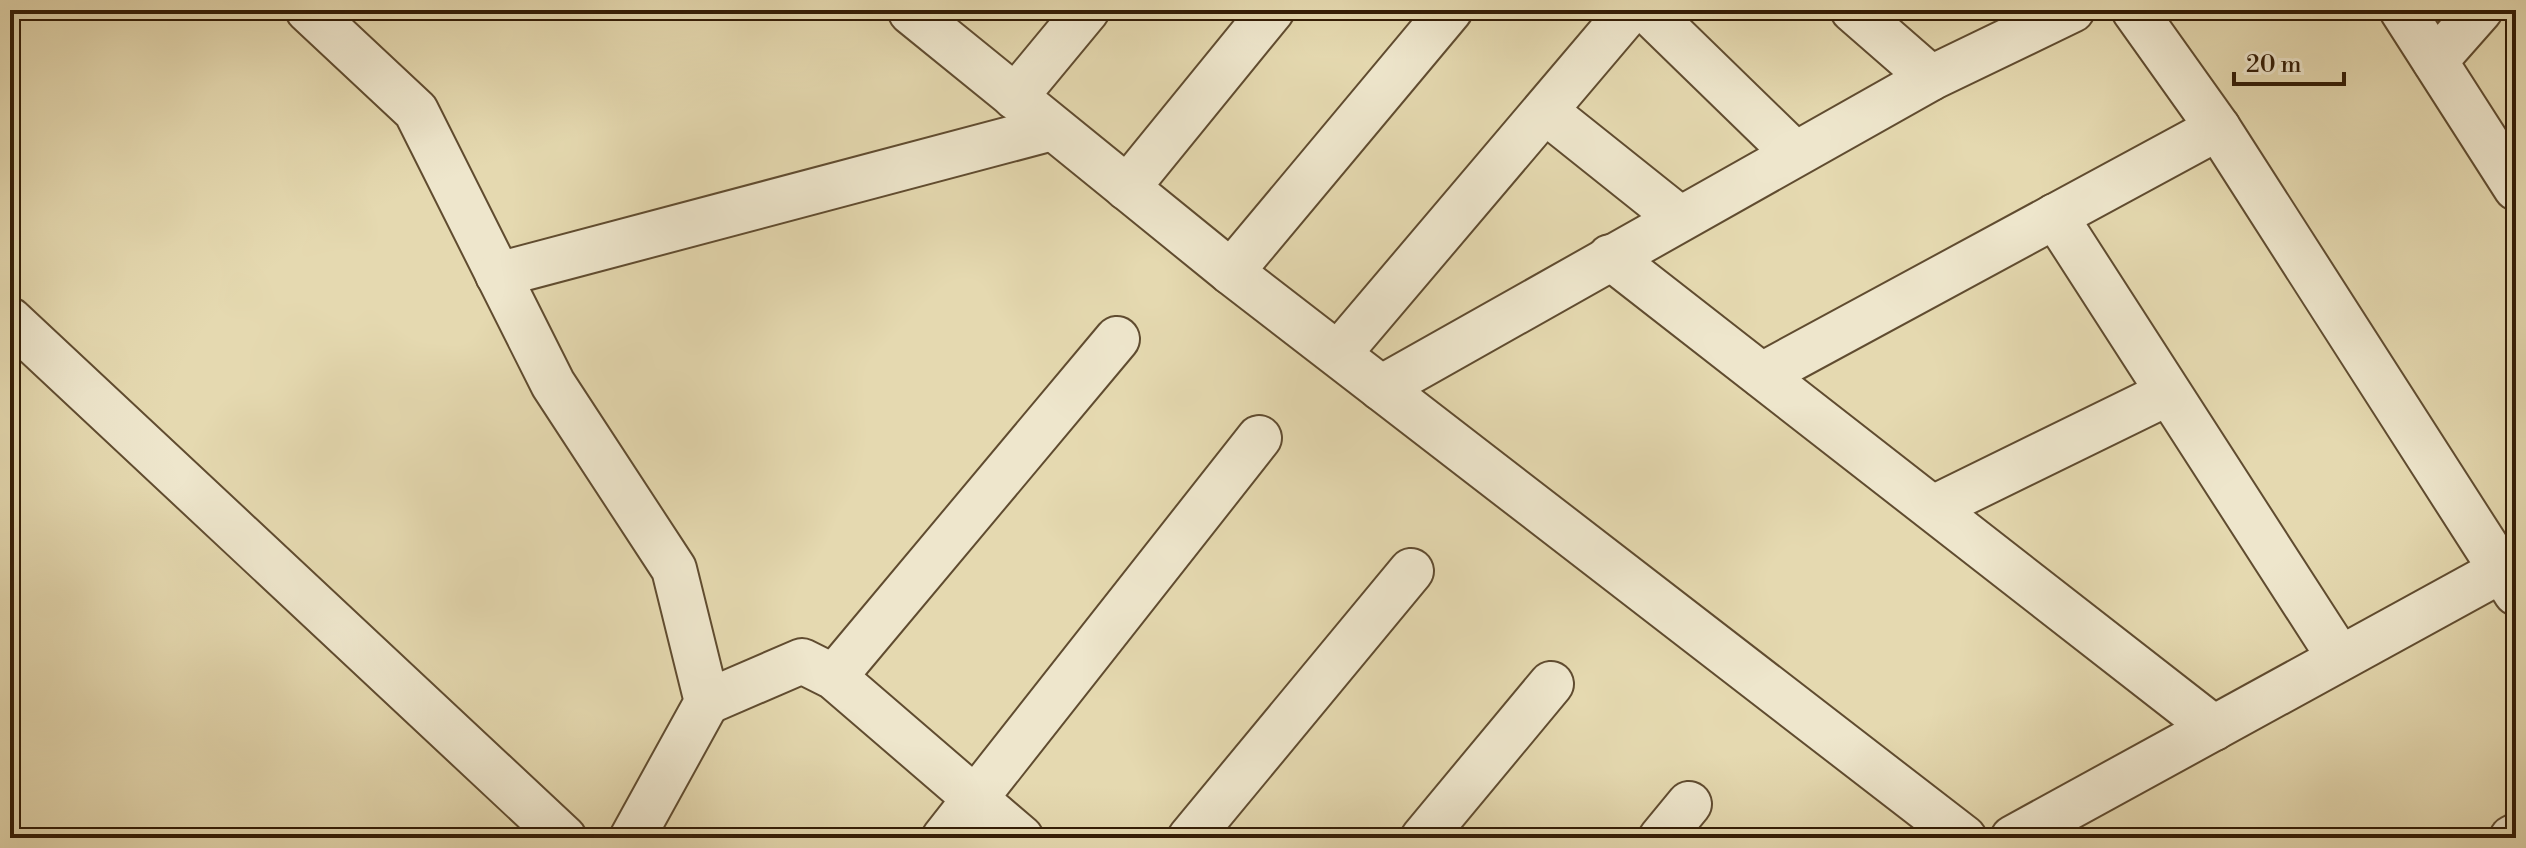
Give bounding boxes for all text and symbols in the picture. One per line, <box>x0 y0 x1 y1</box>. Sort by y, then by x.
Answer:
scale bar <box>2234 36 2344 86</box>
text: 20 m <box>2246 50 2302 80</box>

